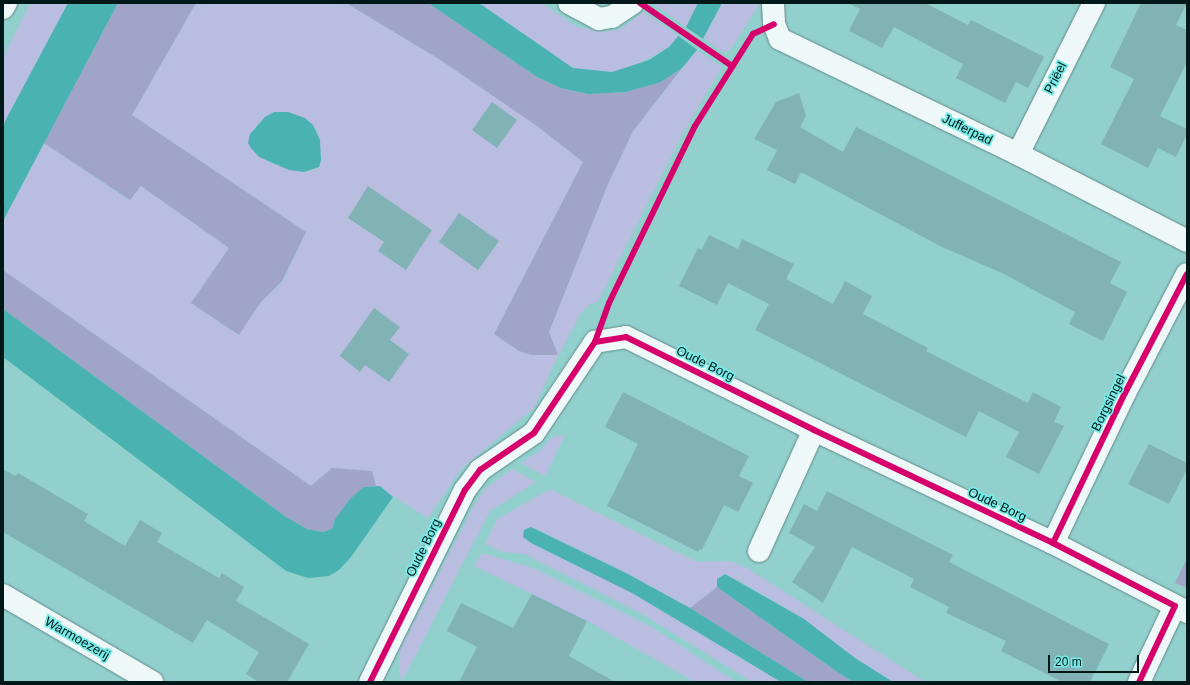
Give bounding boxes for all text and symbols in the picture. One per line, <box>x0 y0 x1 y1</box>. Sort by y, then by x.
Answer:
street label: Priëel <box>1042 60 1070 96</box>
street label: Jufferpad <box>939 111 995 149</box>
street label: Oude Borg <box>673 343 737 385</box>
street label: Borgsingel <box>1089 372 1129 434</box>
street label: Oude Borg <box>965 485 1029 525</box>
street label: Oude Borg <box>403 516 445 580</box>
street label: Warmoezerij <box>42 614 112 664</box>
scale bar <box>1050 647 1141 673</box>
text: 20 m <box>1055 655 1082 669</box>

